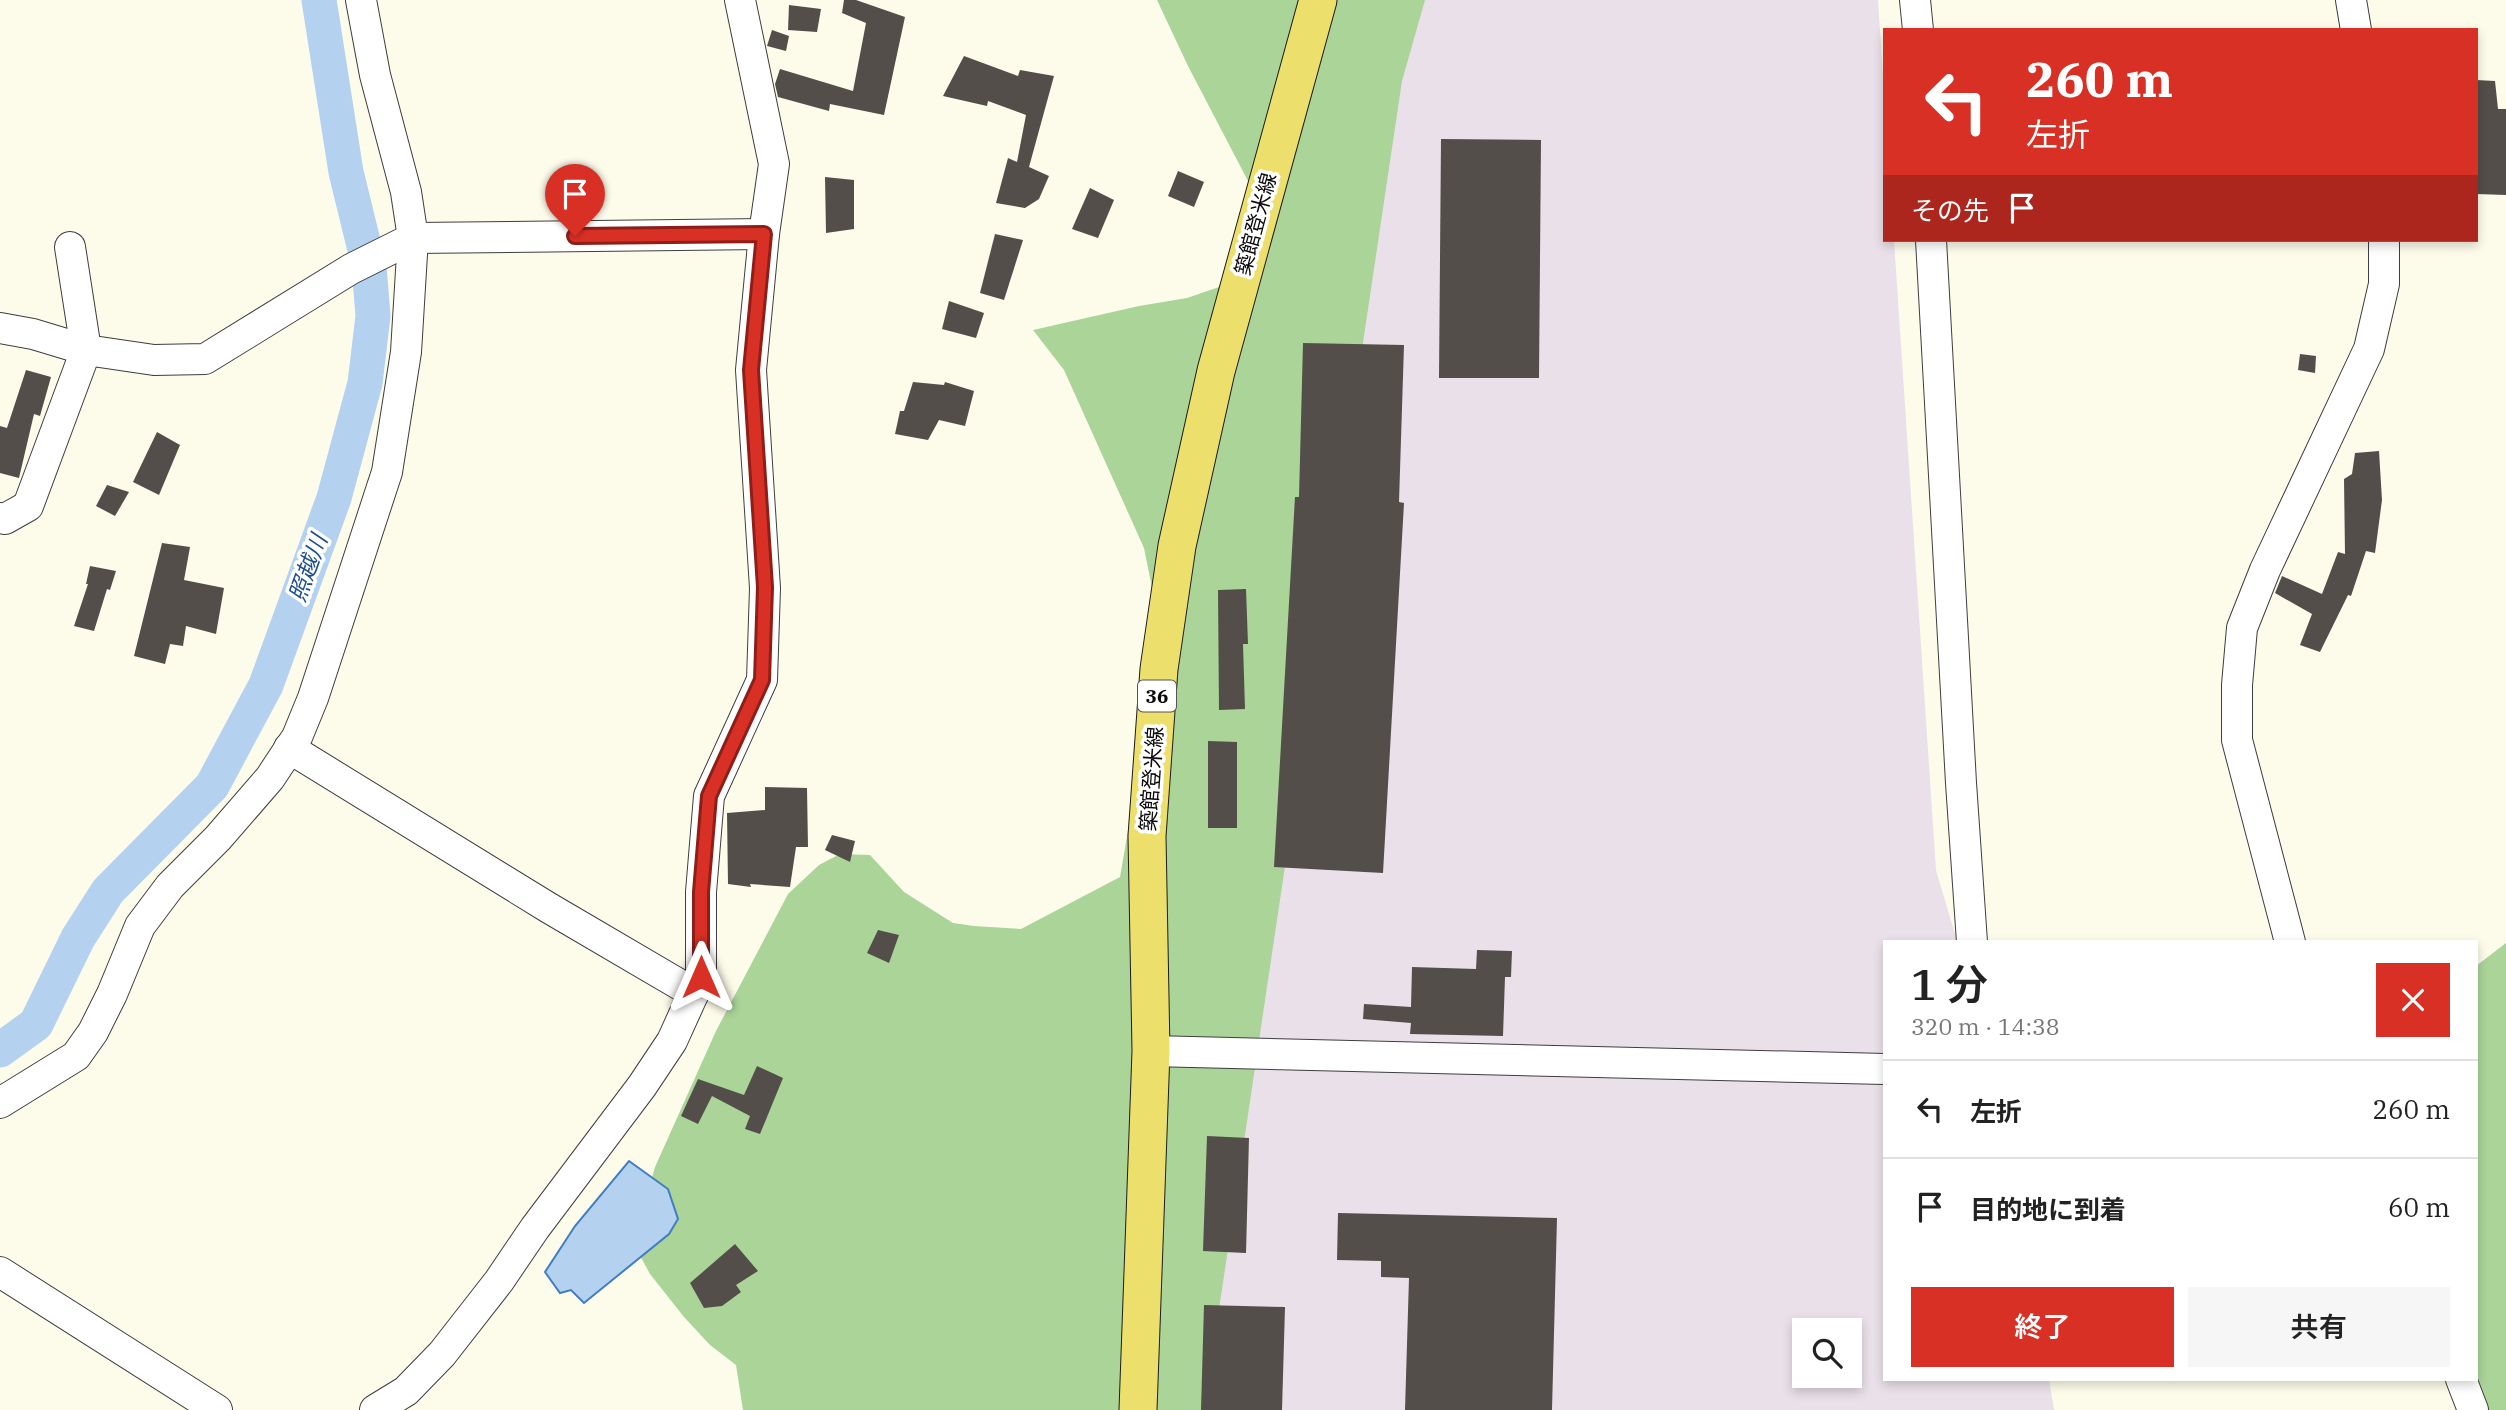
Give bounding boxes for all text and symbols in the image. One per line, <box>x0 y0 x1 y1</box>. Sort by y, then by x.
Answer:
text: 260 m <box>2026 47 2173 110</box>
icon: left <box>1911 56 2002 147</box>
text: 左折 <box>2026 113 2090 155</box>
pin <box>545 164 605 236</box>
street label: 築館登米線 <box>1228 169 1282 278</box>
icon: arrive <box>556 175 594 213</box>
icon: arrive <box>2003 189 2041 227</box>
text: その先 <box>1911 193 1989 227</box>
water label: 照越川 <box>281 527 334 605</box>
road number: 36 <box>1138 680 1176 712</box>
street label: 築館登米線 <box>1133 726 1169 832</box>
position arrow <box>664 940 738 1014</box>
text: 1 分 <box>1911 957 1988 1012</box>
button: close <box>2376 963 2450 1037</box>
text: 320 m · 14:38 <box>1911 1011 2060 1041</box>
icon: left <box>1911 1090 1949 1128</box>
text: 260 m <box>2372 1092 2450 1126</box>
text: 左折 <box>1970 1094 2022 1128</box>
icon: arrive <box>1911 1188 1949 1226</box>
text: 60 m <box>2388 1190 2450 1224</box>
text: 目的地に到着 <box>1970 1192 2126 1226</box>
button: 終了 <box>1911 1287 2174 1367</box>
button: 共有 <box>2188 1287 2450 1367</box>
map controls <box>1792 1318 1862 1388</box>
button: search <box>1792 1318 1862 1388</box>

